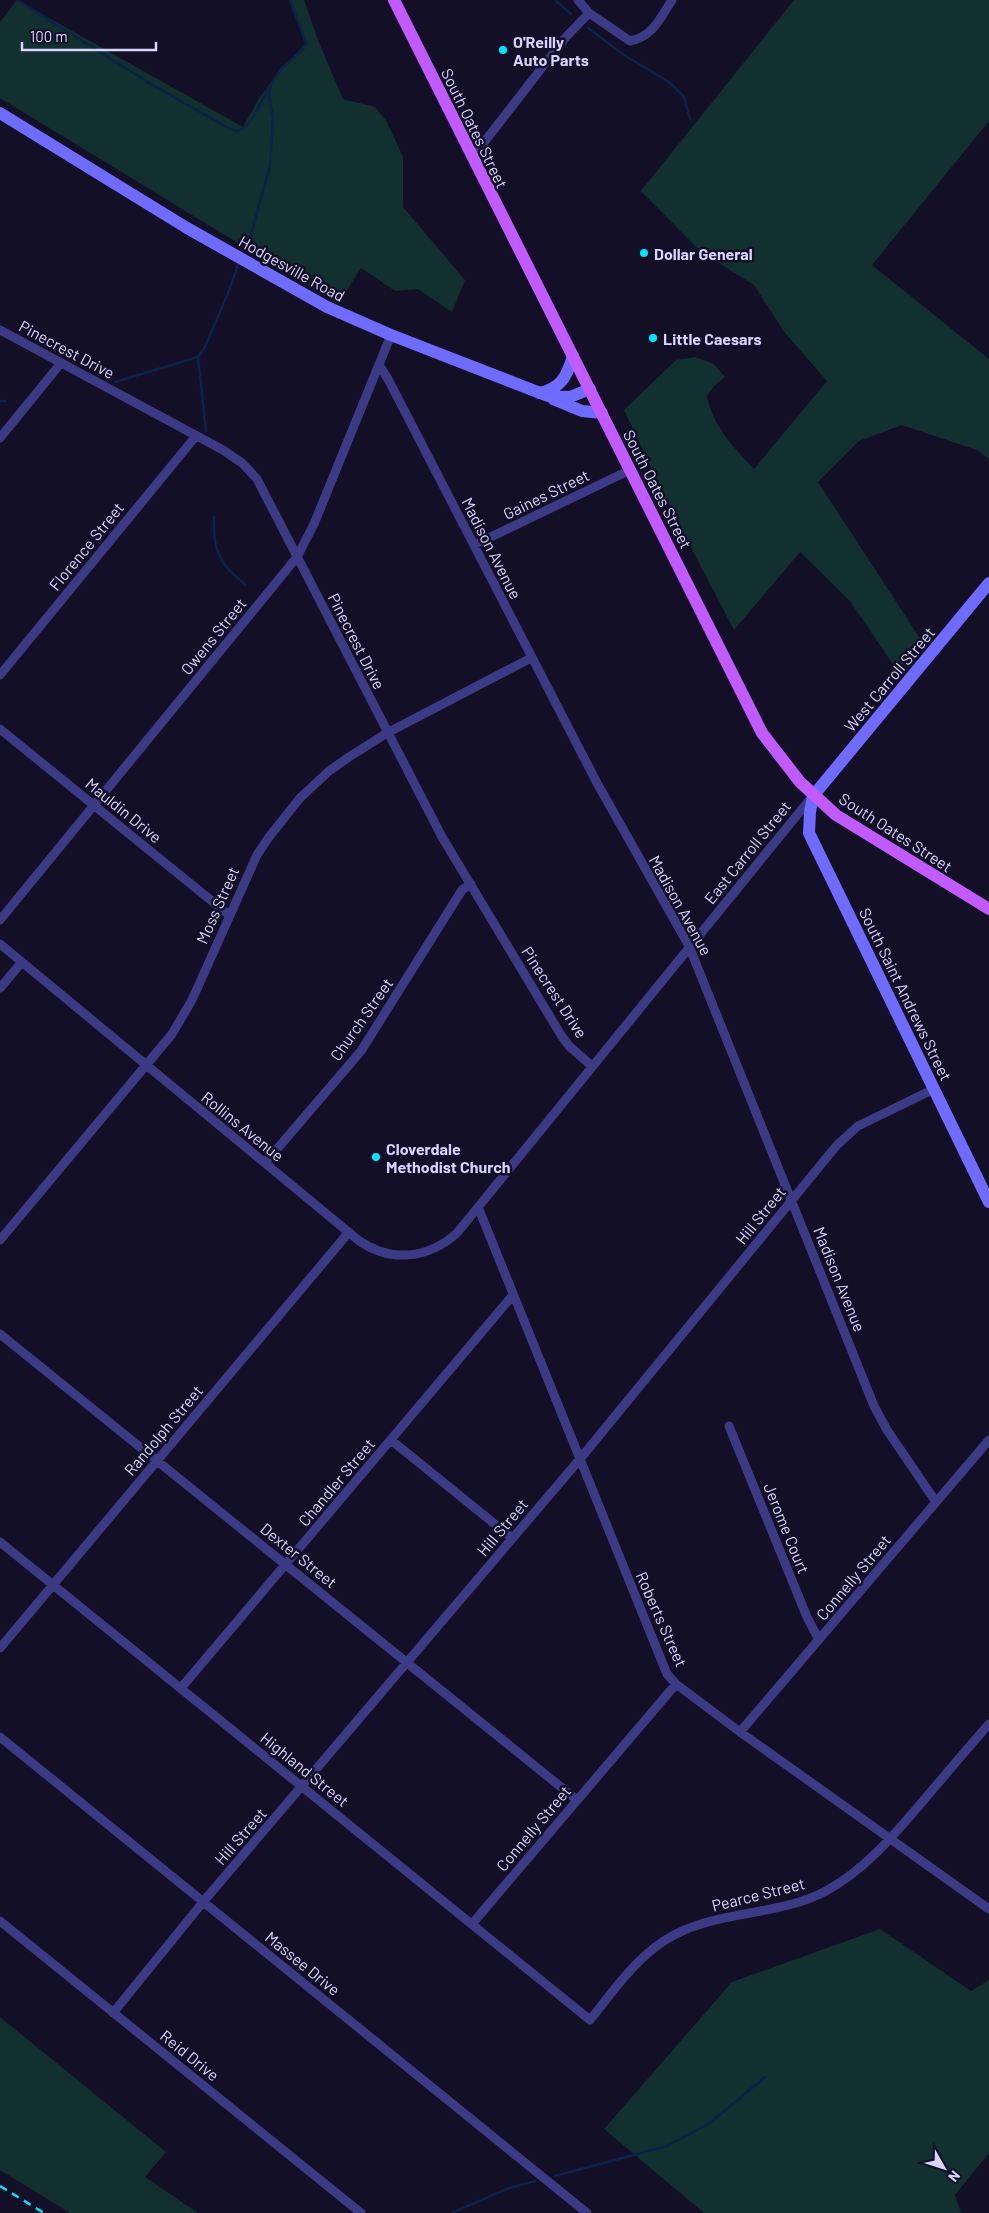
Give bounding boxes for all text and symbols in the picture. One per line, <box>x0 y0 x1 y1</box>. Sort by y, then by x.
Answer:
scale bar <box>22 20 156 52</box>
text: 100 m <box>30 27 68 45</box>
place label: O'Reilly Auto Parts <box>513 32 589 69</box>
marker: O'Reilly Auto Parts <box>497 44 509 56</box>
street label: South Oates Street <box>438 65 512 191</box>
street label: Hodgesville Road <box>236 231 348 305</box>
place label: Dollar General <box>654 244 753 263</box>
marker: Dollar General <box>638 247 650 259</box>
street label: Pinecrest Drive <box>16 316 118 382</box>
place label: Little Caesars <box>663 329 762 348</box>
marker: Little Caesars <box>647 332 659 344</box>
street label: South Oates Street <box>620 426 696 552</box>
street label: Gaines Street <box>500 465 592 523</box>
street label: Madison Avenue <box>458 494 526 602</box>
street label: Florence Street <box>45 498 127 594</box>
street label: Pinecrest Drive <box>325 590 389 692</box>
street label: Owens Street <box>176 594 250 678</box>
street label: West Carroll Street <box>840 623 938 735</box>
street label: Mauldin Drive <box>82 774 166 846</box>
street label: South Oates Street <box>836 788 956 876</box>
street label: East Carroll Street <box>700 797 794 907</box>
street label: Madison Avenue <box>646 852 716 958</box>
street label: Moss Street <box>192 864 242 946</box>
street label: South Saint Andrews Street <box>856 904 956 1084</box>
street label: Pinecrest Drive <box>518 943 592 1041</box>
street label: Church Street <box>326 974 396 1064</box>
street label: Rollins Avenue <box>198 1087 288 1165</box>
place label: Cloverdale Methodist Church <box>386 1139 511 1176</box>
marker: Cloverdale Methodist Church <box>370 1151 382 1163</box>
street label: Hill Street <box>731 1182 789 1248</box>
street label: Madison Avenue <box>810 1224 870 1334</box>
street label: Randolph Street <box>120 1381 206 1479</box>
street label: Chandler Street <box>294 1434 378 1530</box>
street label: Jerome Court <box>760 1480 814 1576</box>
street label: Hill Street <box>473 1495 531 1559</box>
street label: Dexter Street <box>257 1518 341 1592</box>
street label: Connelly Street <box>812 1530 894 1624</box>
street label: Roberts Street <box>633 1569 691 1669</box>
street label: Highland Street <box>257 1728 353 1810</box>
street label: Connelly Street <box>492 1781 574 1875</box>
street label: Hill Street <box>210 1804 270 1868</box>
street label: Pearce Street <box>709 1873 807 1915</box>
street label: Massee Drive <box>262 1927 344 1999</box>
street label: Reid Drive <box>157 2026 223 2084</box>
north arrow <box>919 2143 969 2193</box>
text: N <box>945 2168 964 2185</box>

